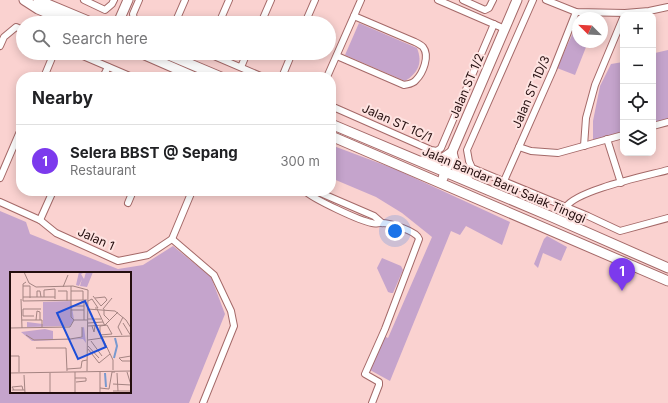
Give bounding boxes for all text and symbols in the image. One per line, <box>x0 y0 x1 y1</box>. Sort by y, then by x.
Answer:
north arrow <box>572 12 608 48</box>
map controls <box>620 12 656 156</box>
button: + <box>620 12 656 48</box>
search box <box>16 16 336 60</box>
icon: search <box>30 27 52 49</box>
text: Search here <box>62 29 148 48</box>
button: − <box>620 48 656 84</box>
street label: Jalan ST 1/2 <box>446 51 487 121</box>
street label: Jalan ST 1D/3 <box>509 53 553 130</box>
button: locate <box>620 84 656 120</box>
text: Nearby <box>32 88 93 108</box>
street label: Jalan ST 1C/1 <box>360 100 435 145</box>
button: layers <box>620 120 656 156</box>
text: Selera BBST @ Sepang <box>70 143 238 162</box>
street label: Jalan Bandar Baru Salak Tinggi <box>420 143 588 226</box>
text: 1 <box>42 153 48 169</box>
text: 300 m <box>281 153 320 169</box>
text: Restaurant <box>70 162 136 178</box>
your location <box>385 221 405 241</box>
street label: Jalan 1 <box>76 224 117 253</box>
pin: 1 <box>609 258 635 291</box>
inset map <box>10 272 131 393</box>

